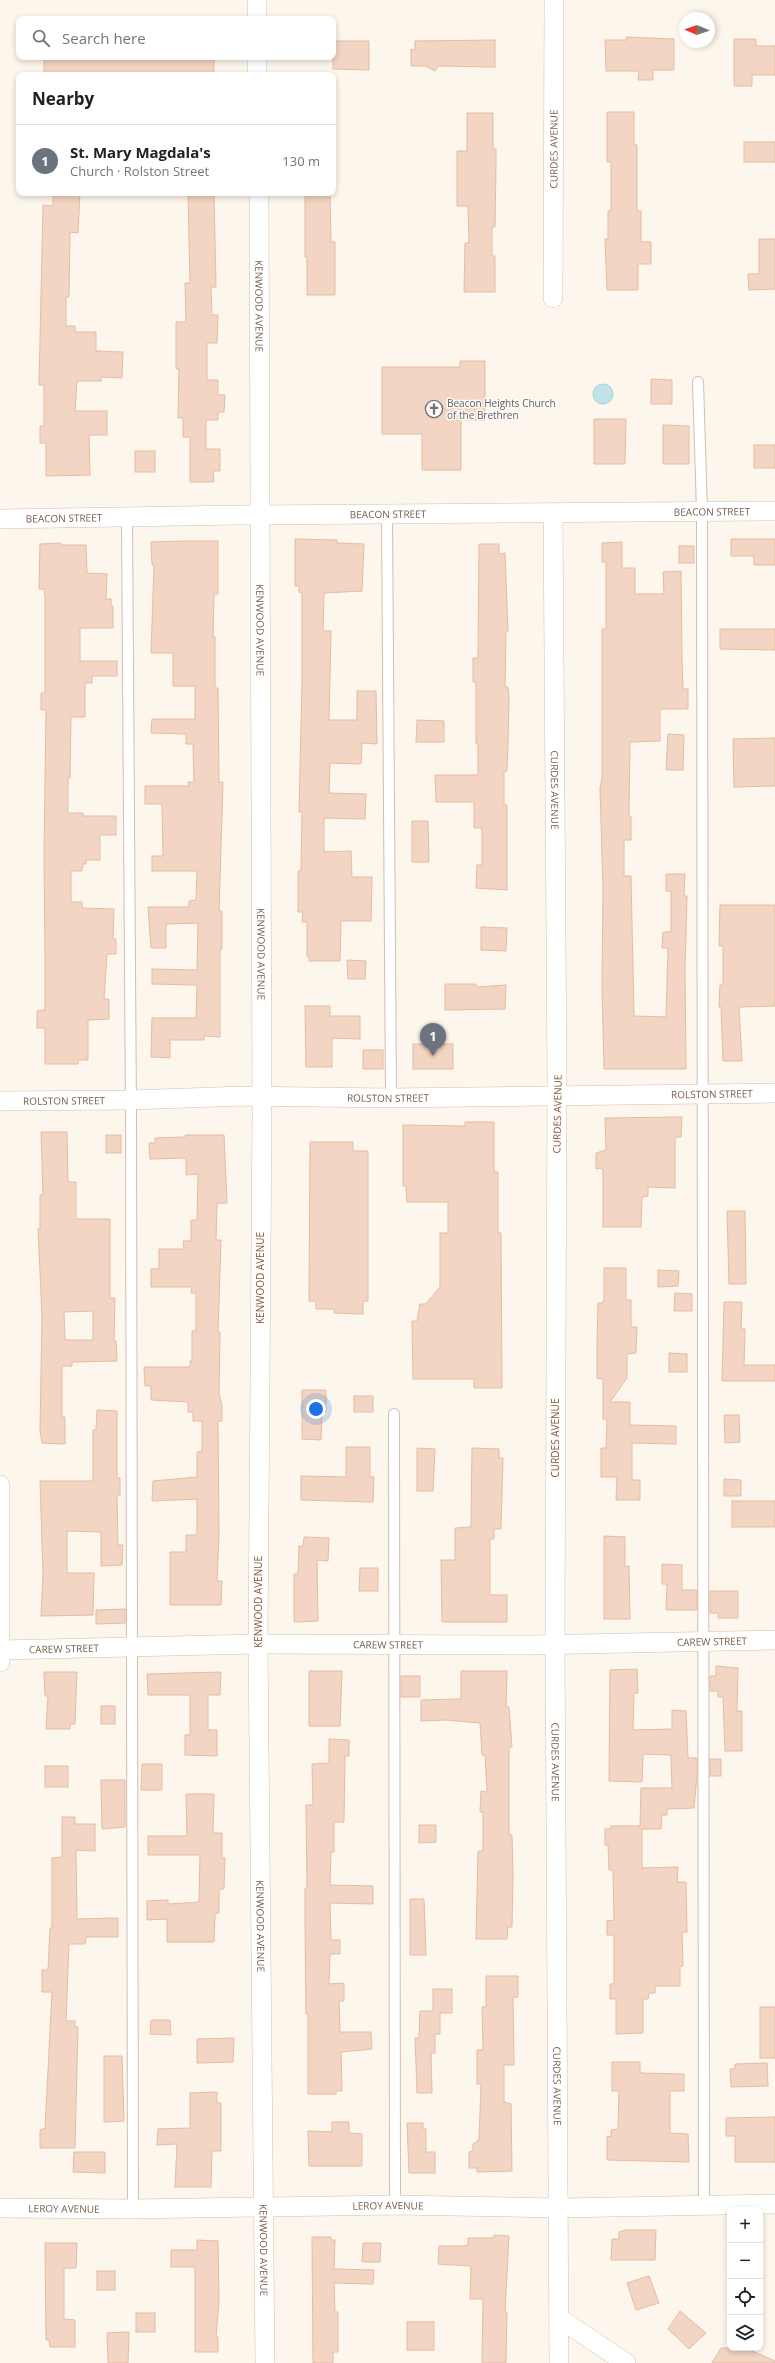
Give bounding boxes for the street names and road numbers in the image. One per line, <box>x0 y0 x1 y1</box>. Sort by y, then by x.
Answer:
street label: CURDES AVENUE <box>546 110 561 189</box>
street label: KENWOOD AVENUE <box>252 260 267 352</box>
street label: BEACON STREET <box>674 504 751 519</box>
street label: BEACON STREET <box>350 507 427 521</box>
street label: BEACON STREET <box>26 510 103 526</box>
street label: KENWOOD AVENUE <box>253 584 268 676</box>
street label: CURDES AVENUE <box>548 750 562 830</box>
street label: KENWOOD AVENUE <box>254 908 269 1000</box>
street label: CURDES AVENUE <box>549 1074 565 1154</box>
street label: ROLSTON STREET <box>671 1086 753 1101</box>
street label: ROLSTON STREET <box>347 1090 429 1105</box>
street label: ROLSTON STREET <box>23 1093 105 1108</box>
street label: KENWOOD AVENUE <box>253 1232 267 1324</box>
street label: CURDES AVENUE <box>548 1399 562 1477</box>
street label: KENWOOD AVENUE <box>251 1556 265 1648</box>
street label: CAREW STREET <box>677 1634 748 1649</box>
street label: CAREW STREET <box>353 1637 423 1652</box>
street label: CAREW STREET <box>29 1641 100 1656</box>
street label: CURDES AVENUE <box>548 1722 563 1801</box>
street label: KENWOOD AVENUE <box>253 1880 268 1972</box>
street label: CURDES AVENUE <box>550 2046 565 2125</box>
street label: LEROY AVENUE <box>352 2198 424 2213</box>
street label: LEROY AVENUE <box>28 2201 100 2216</box>
street label: KENWOOD AVENUE <box>256 2204 271 2296</box>

